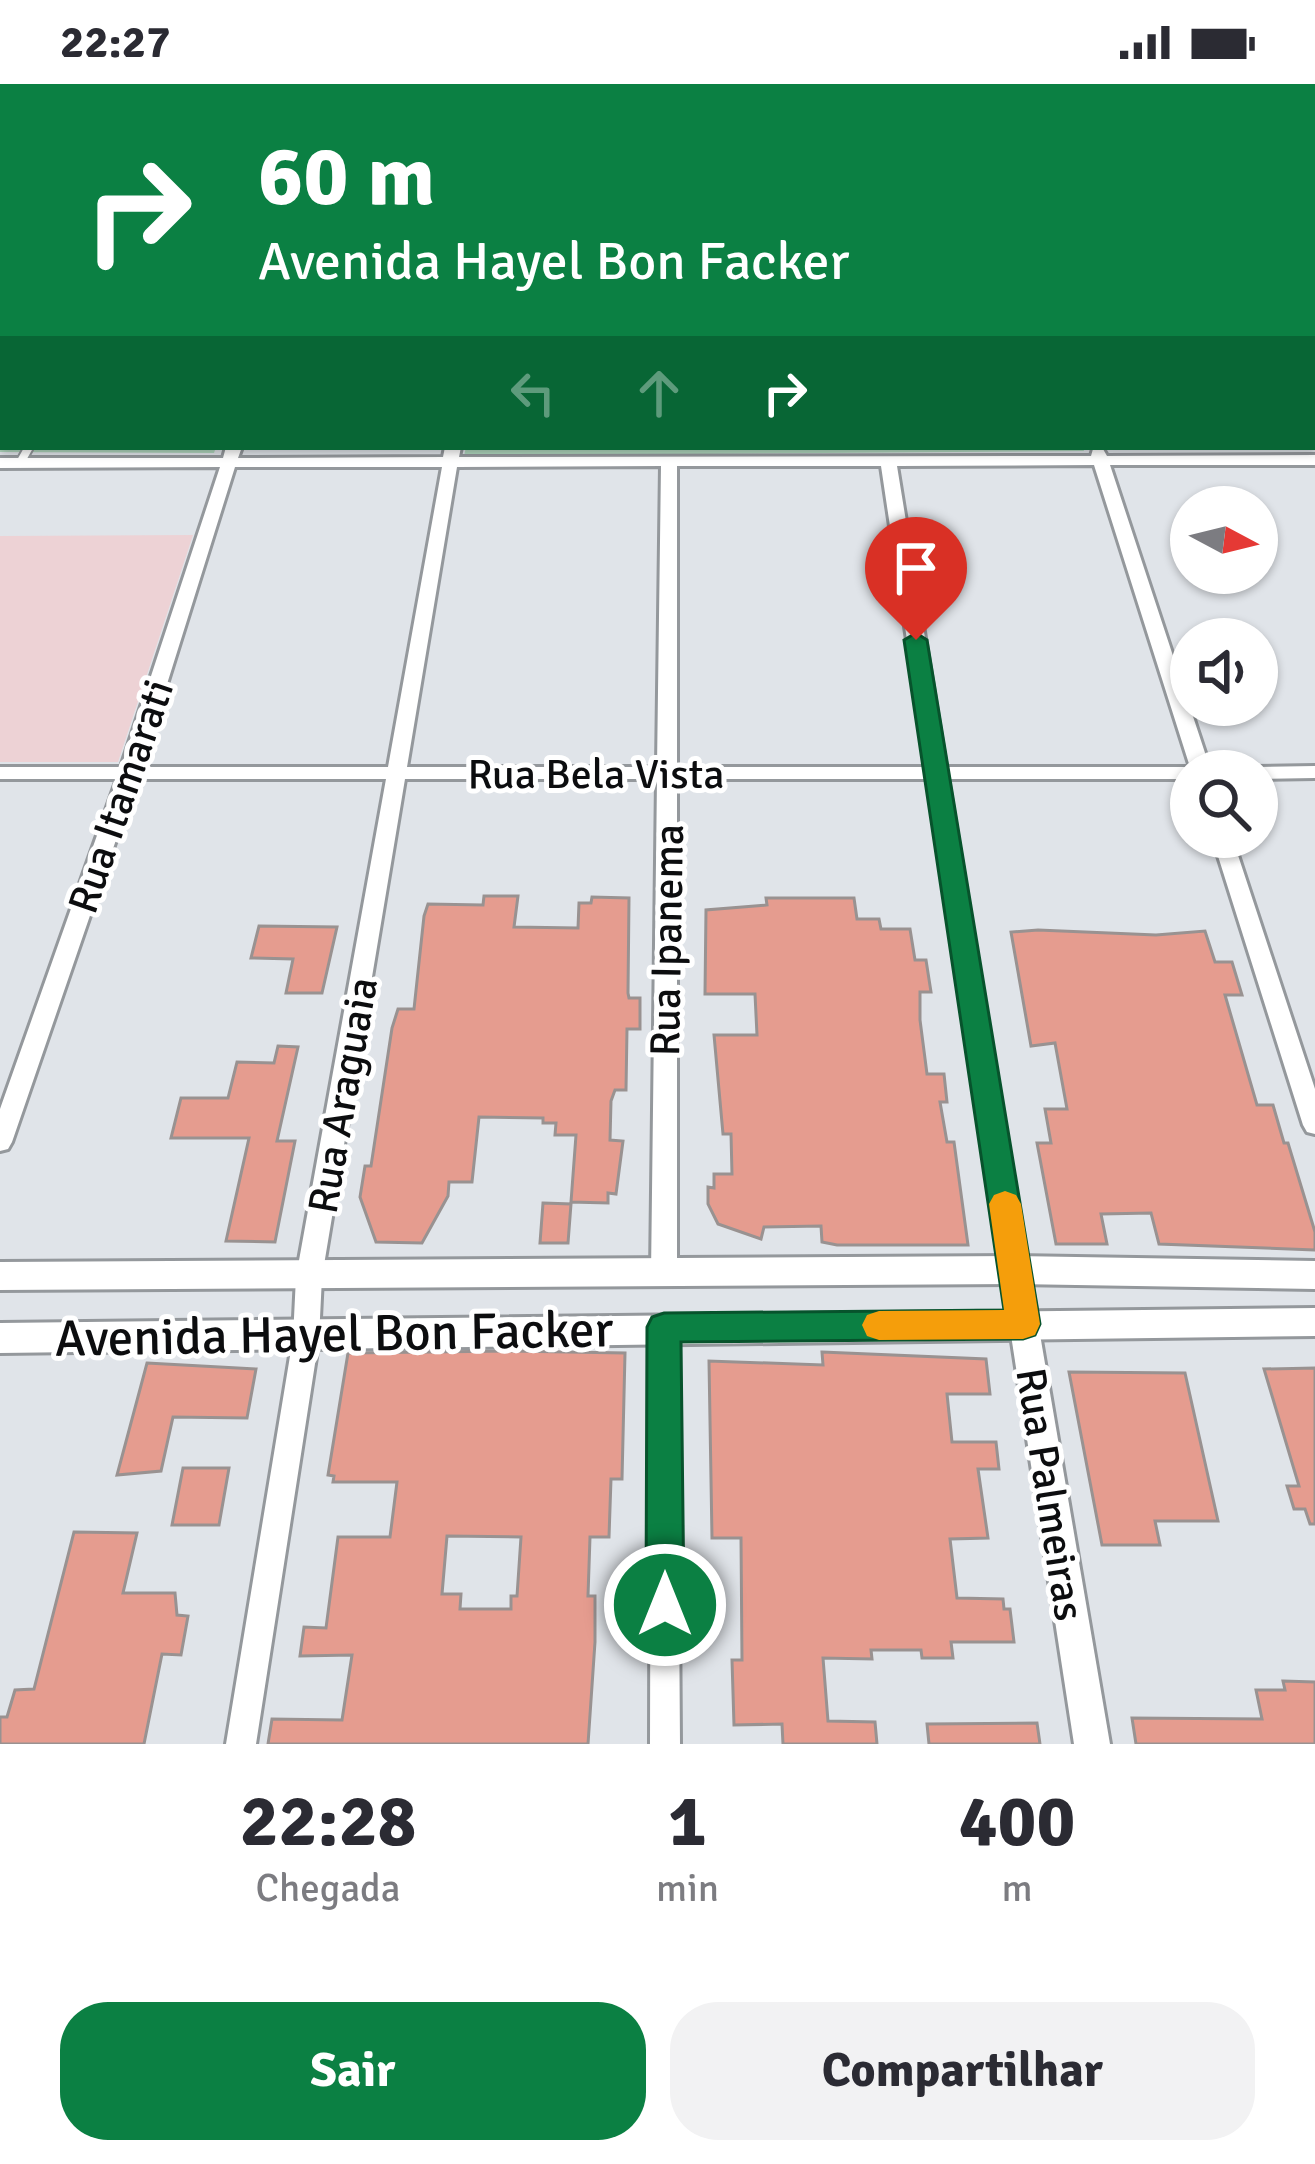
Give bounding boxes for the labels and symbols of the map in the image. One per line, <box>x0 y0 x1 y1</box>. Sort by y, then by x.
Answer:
north arrow <box>1170 486 1278 594</box>
pin <box>865 517 967 640</box>
street label: Rua Itamarati <box>58 673 185 920</box>
street label: Rua Bela Vista <box>467 749 725 800</box>
street label: Rua Ipanema <box>640 823 695 1057</box>
street label: Rua Araguaia <box>298 973 389 1217</box>
street label: Avenida Hayel Bon Facker <box>54 1298 614 1371</box>
street label: Rua Palmeiras <box>1004 1364 1095 1624</box>
position arrow <box>602 1542 728 1668</box>

